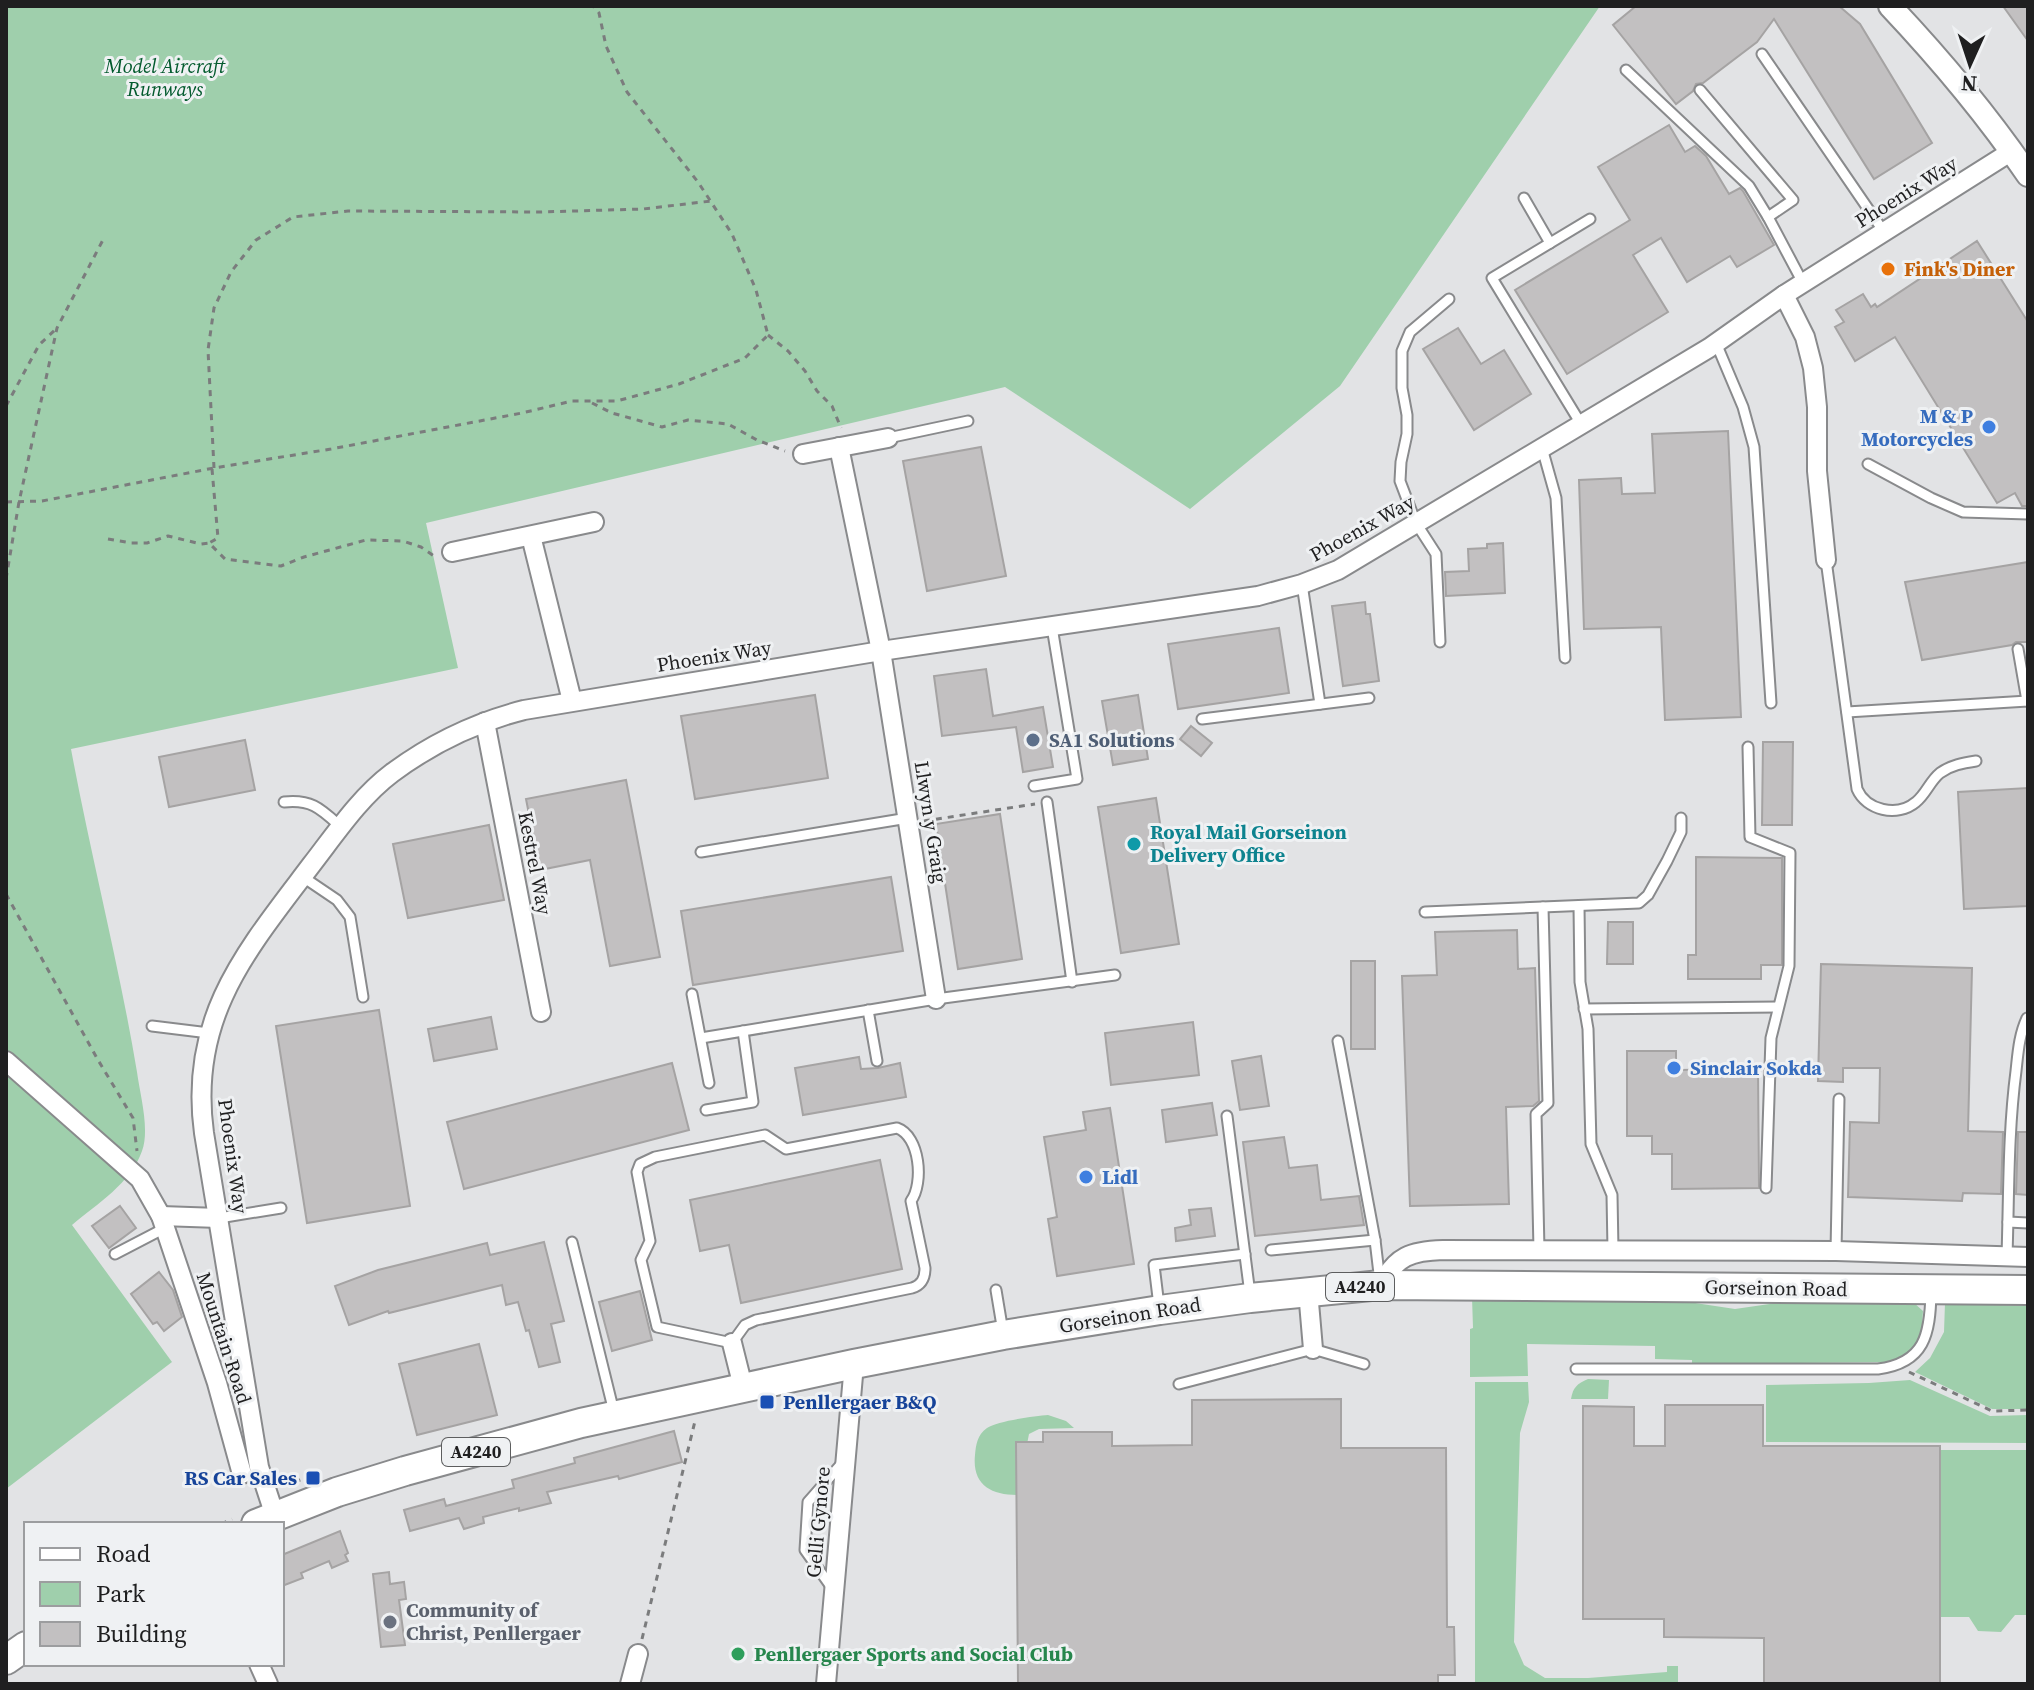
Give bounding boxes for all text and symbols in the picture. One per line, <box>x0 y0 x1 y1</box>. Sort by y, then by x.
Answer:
north arrow <box>1930 24 2010 104</box>
park label: Model Aircraft Runways <box>104 52 226 103</box>
text: N <box>1960 69 1978 99</box>
street label: Phoenix Way <box>1850 149 1963 235</box>
place label: Fink's Diner <box>1904 255 2015 283</box>
marker: Fink's Diner <box>1879 260 1897 278</box>
place label: M & P Motorcycles <box>1861 402 1973 453</box>
marker: M & P Motorcycles <box>1980 418 1998 436</box>
street label: Phoenix Way <box>1305 487 1420 568</box>
street label: Phoenix Way <box>655 633 774 679</box>
place label: SA1 Solutions <box>1049 726 1175 754</box>
marker: SA1 Solutions <box>1024 731 1042 749</box>
street label: Llwyn y Graig <box>908 759 954 885</box>
street label: Kestrel Way <box>511 809 559 918</box>
place label: Royal Mail Gorseinon Delivery Office <box>1150 818 1347 869</box>
marker: Royal Mail Gorseinon Delivery Office <box>1125 835 1143 853</box>
place label: Sinclair Sokda <box>1690 1054 1822 1082</box>
marker: Sinclair Sokda <box>1665 1059 1683 1077</box>
street label: Phoenix Way <box>211 1097 255 1216</box>
place label: Lidl <box>1102 1163 1138 1191</box>
marker: Lidl <box>1077 1168 1095 1186</box>
street label: Mountain Road <box>190 1269 259 1408</box>
road number: A4240 <box>1326 1273 1394 1301</box>
street label: Gorseinon Road <box>1704 1273 1848 1303</box>
street label: Gorseinon Road <box>1057 1290 1203 1340</box>
place label: Penllergaer B&Q <box>783 1388 937 1416</box>
marker: Penllergaer B&Q <box>758 1393 776 1411</box>
road number: A4240 <box>442 1438 510 1466</box>
place label: RS Car Sales <box>184 1464 297 1492</box>
street label: Gelli Gynore <box>799 1465 837 1579</box>
marker: RS Car Sales <box>304 1469 322 1487</box>
legend <box>24 1522 284 1666</box>
text: Road <box>96 1537 151 1570</box>
text: Park <box>96 1577 146 1610</box>
place label: Community of Christ, Penllergaer <box>406 1596 581 1647</box>
marker: Community of Christ, Penllergaer <box>381 1613 399 1631</box>
text: Building <box>96 1617 187 1650</box>
place label: Penllergaer Sports and Social Club <box>754 1640 1073 1668</box>
marker: Penllergaer Sports and Social Club <box>729 1645 747 1663</box>

